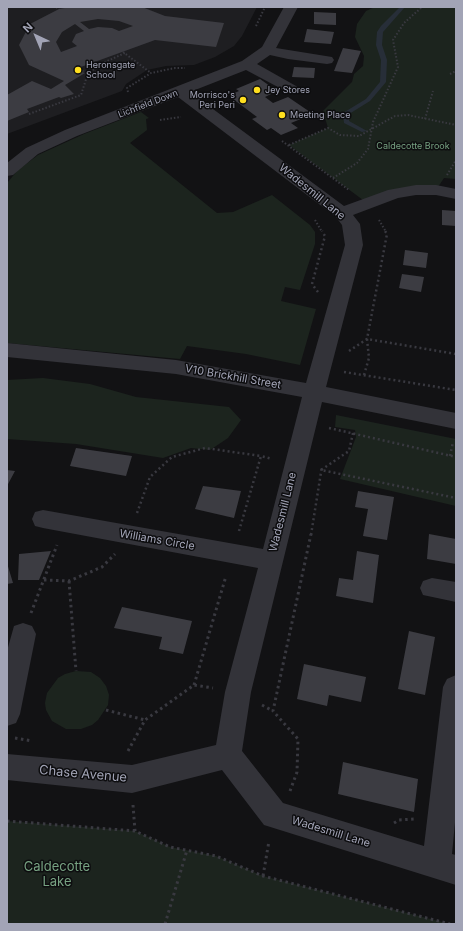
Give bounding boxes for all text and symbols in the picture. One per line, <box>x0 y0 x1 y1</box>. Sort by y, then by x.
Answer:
north arrow <box>16 16 56 56</box>
text: N <box>20 19 36 35</box>
place label: Heronsgate School <box>86 60 135 81</box>
marker: Heronsgate School <box>73 65 83 75</box>
marker: Jey Stores <box>252 85 262 95</box>
place label: Jey Stores <box>265 85 310 95</box>
street label: Lichfield Down <box>117 88 179 120</box>
place label: Morrisco's Peri Peri <box>190 90 235 111</box>
marker: Morrisco's Peri Peri <box>238 95 248 105</box>
marker: Meeting Place <box>277 110 287 120</box>
place label: Meeting Place <box>290 110 350 120</box>
park label: Caldecotte Brook <box>376 141 450 151</box>
street label: Wadesmill Lane <box>276 161 348 223</box>
street label: V10 Brickhill Street <box>184 362 282 392</box>
street label: Wadesmill Lane <box>267 471 299 553</box>
street label: Williams Circle <box>118 527 196 553</box>
street label: Chase Avenue <box>38 762 128 786</box>
street label: Wadesmill Lane <box>290 814 372 850</box>
park label: Caldecotte Lake <box>24 859 90 890</box>

